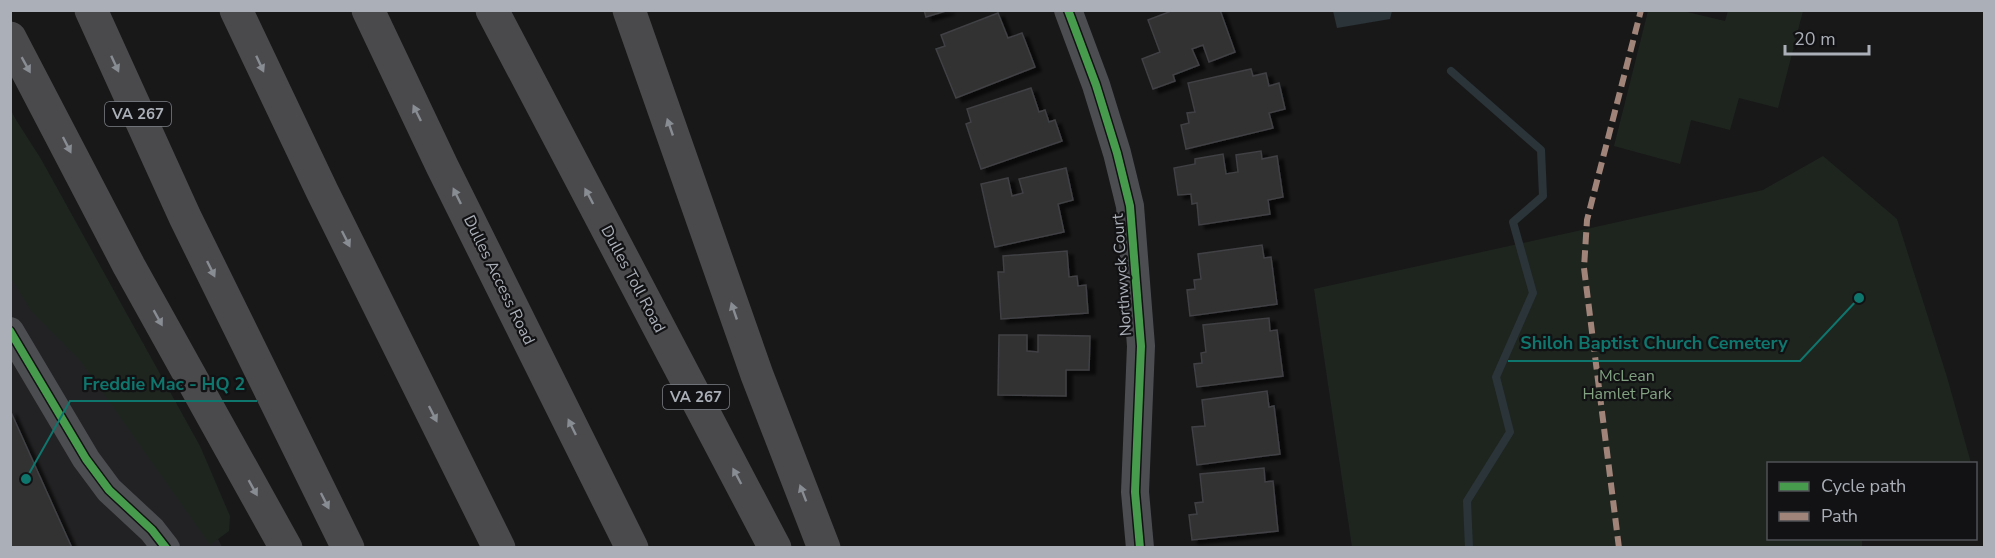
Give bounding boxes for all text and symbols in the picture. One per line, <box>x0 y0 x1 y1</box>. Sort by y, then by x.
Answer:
scale bar <box>1785 18 1869 56</box>
text: 20 m <box>1794 27 1836 51</box>
one-way arrow <box>111 55 120 72</box>
one-way arrow <box>256 55 265 72</box>
one-way arrow <box>21 57 31 74</box>
road number: VA 267 <box>105 102 171 126</box>
one-way arrow <box>413 105 422 122</box>
one-way arrow <box>664 117 674 135</box>
one-way arrow <box>63 137 72 154</box>
one-way arrow <box>452 187 462 204</box>
one-way arrow <box>584 187 594 205</box>
street label: Dulles Access Road <box>458 211 540 349</box>
street label: Northwyck Court <box>1107 213 1137 337</box>
street label: Dulles Toll Road <box>595 221 671 337</box>
one-way arrow <box>340 230 350 248</box>
one-way arrow <box>206 261 216 278</box>
one-way arrow <box>729 301 739 319</box>
one-way arrow <box>153 310 163 327</box>
callout: Shiloh Baptist Church Cemetery <box>1508 325 1800 361</box>
text: Shiloh Baptist Church Cemetery <box>1520 331 1788 355</box>
callout: Freddie Mac - HQ 2 <box>70 365 257 401</box>
park label: McLean Hamlet Park <box>1582 365 1673 405</box>
text: Freddie Mac - HQ 2 <box>83 372 245 396</box>
road number: VA 267 <box>663 385 729 409</box>
one-way arrow <box>428 405 437 422</box>
one-way arrow <box>567 418 576 435</box>
legend <box>1767 462 1977 540</box>
one-way arrow <box>733 468 742 485</box>
text: Cycle path <box>1821 474 1906 498</box>
one-way arrow <box>248 480 258 497</box>
one-way arrow <box>798 484 807 502</box>
one-way arrow <box>320 492 330 509</box>
text: Path <box>1821 504 1858 528</box>

